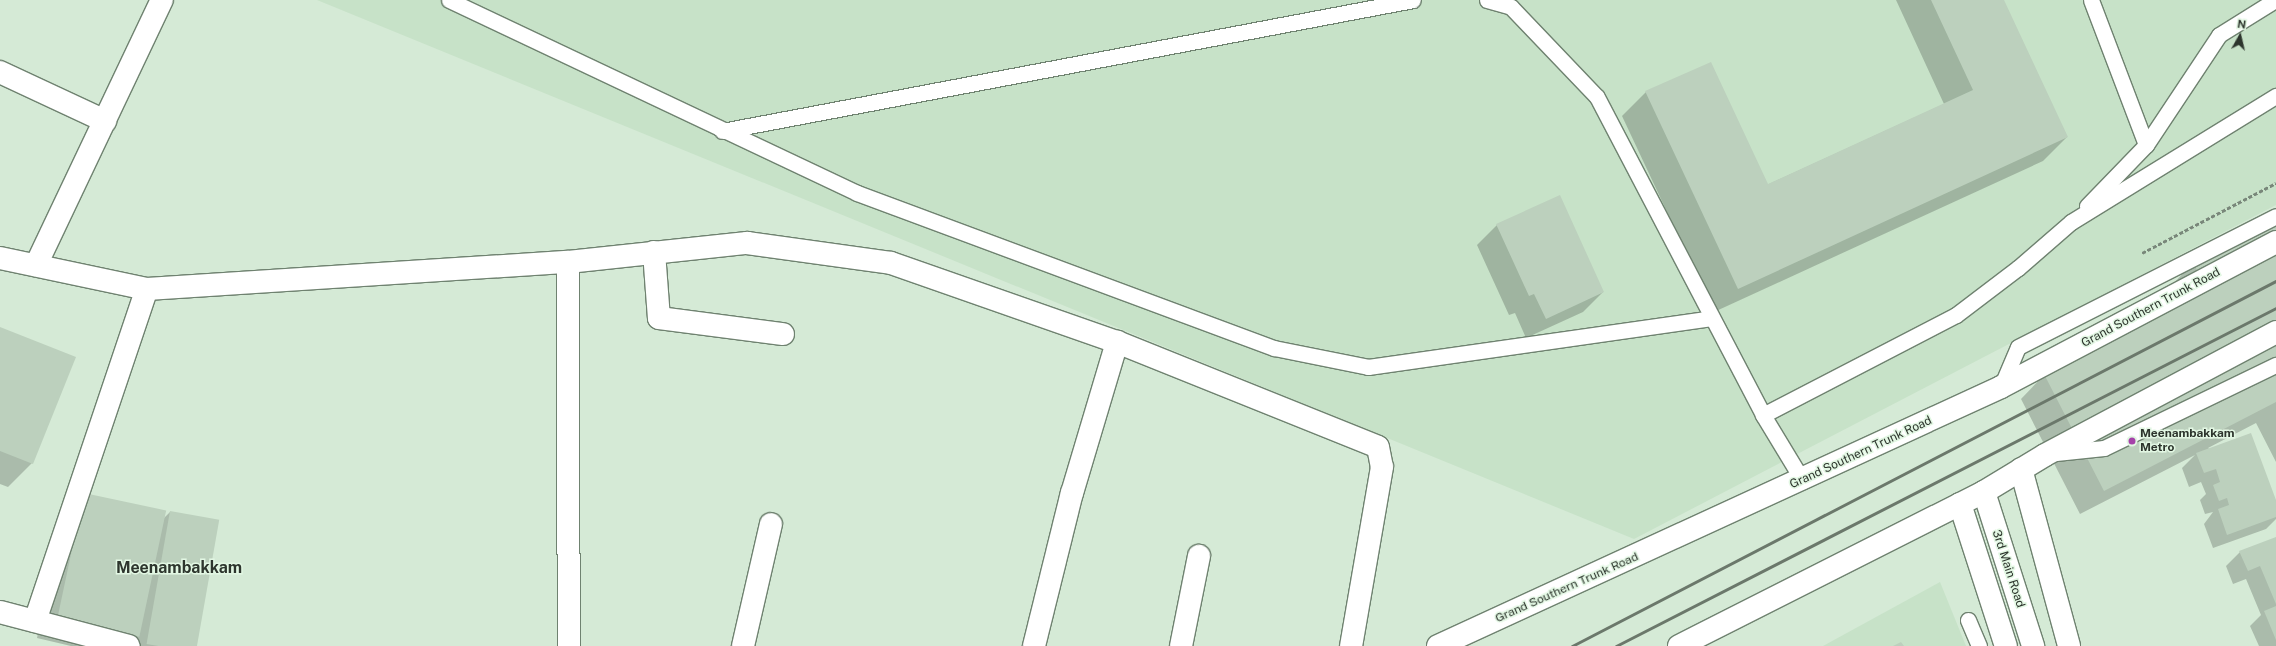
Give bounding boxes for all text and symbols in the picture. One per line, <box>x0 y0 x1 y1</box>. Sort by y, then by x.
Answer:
north arrow <box>2220 16 2260 56</box>
text: N <box>2237 18 2247 31</box>
street label: Grand Southern Trunk Road <box>2079 265 2223 351</box>
street label: Grand Southern Trunk Road <box>1788 414 1934 492</box>
place label: Meenambakkam Metro <box>2140 427 2235 455</box>
marker: Meenambakkam Metro <box>2127 436 2137 446</box>
street label: 3rd Main Road <box>1989 528 2027 610</box>
street label: Grand Southern Trunk Road <box>1493 550 1641 626</box>
district label: Meenambakkam <box>116 558 242 578</box>

